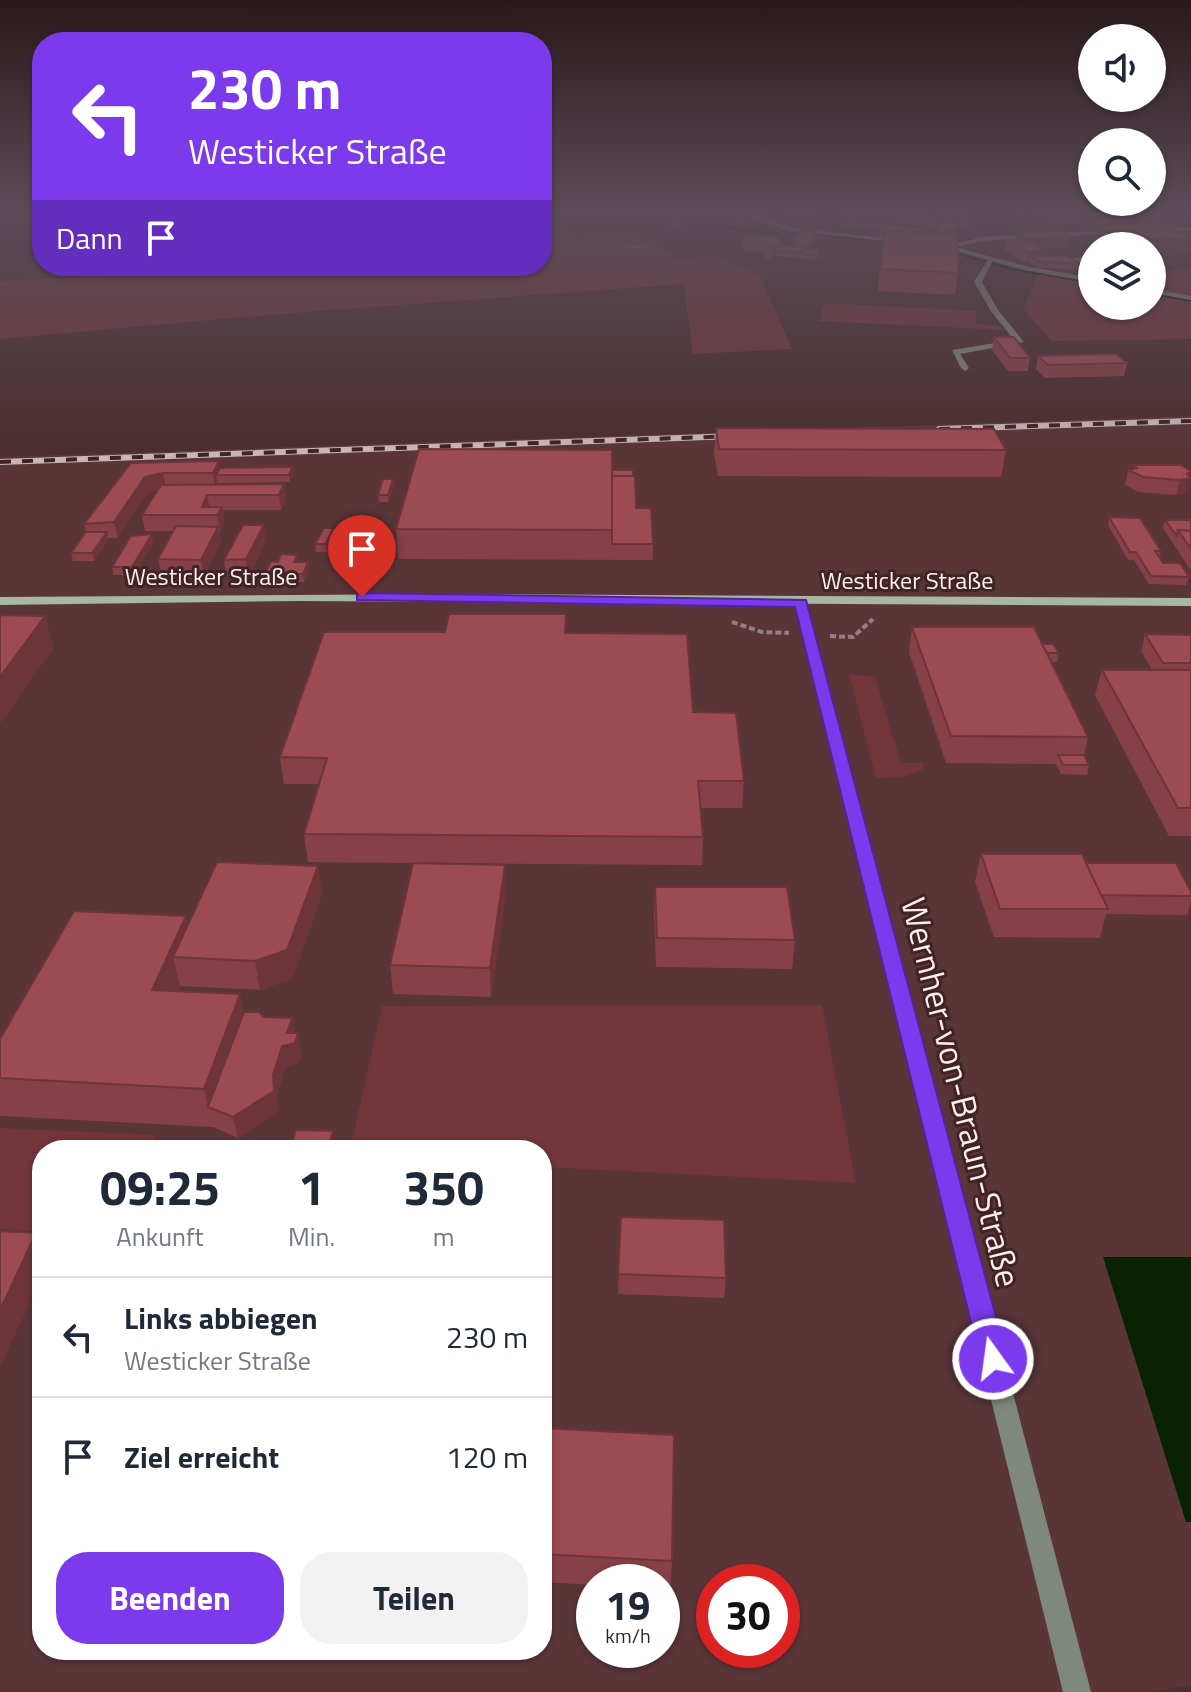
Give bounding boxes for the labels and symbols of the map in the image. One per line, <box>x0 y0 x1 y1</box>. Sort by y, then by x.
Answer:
pin <box>328 515 396 597</box>
street label: Westicker Straße <box>125 558 297 594</box>
street label: Westicker Straße <box>821 562 993 598</box>
street label: Wernher-von-Braun-Straße <box>888 892 1036 1292</box>
position arrow <box>951 1317 1035 1401</box>
speed limit sign: 30 <box>696 1564 800 1668</box>

